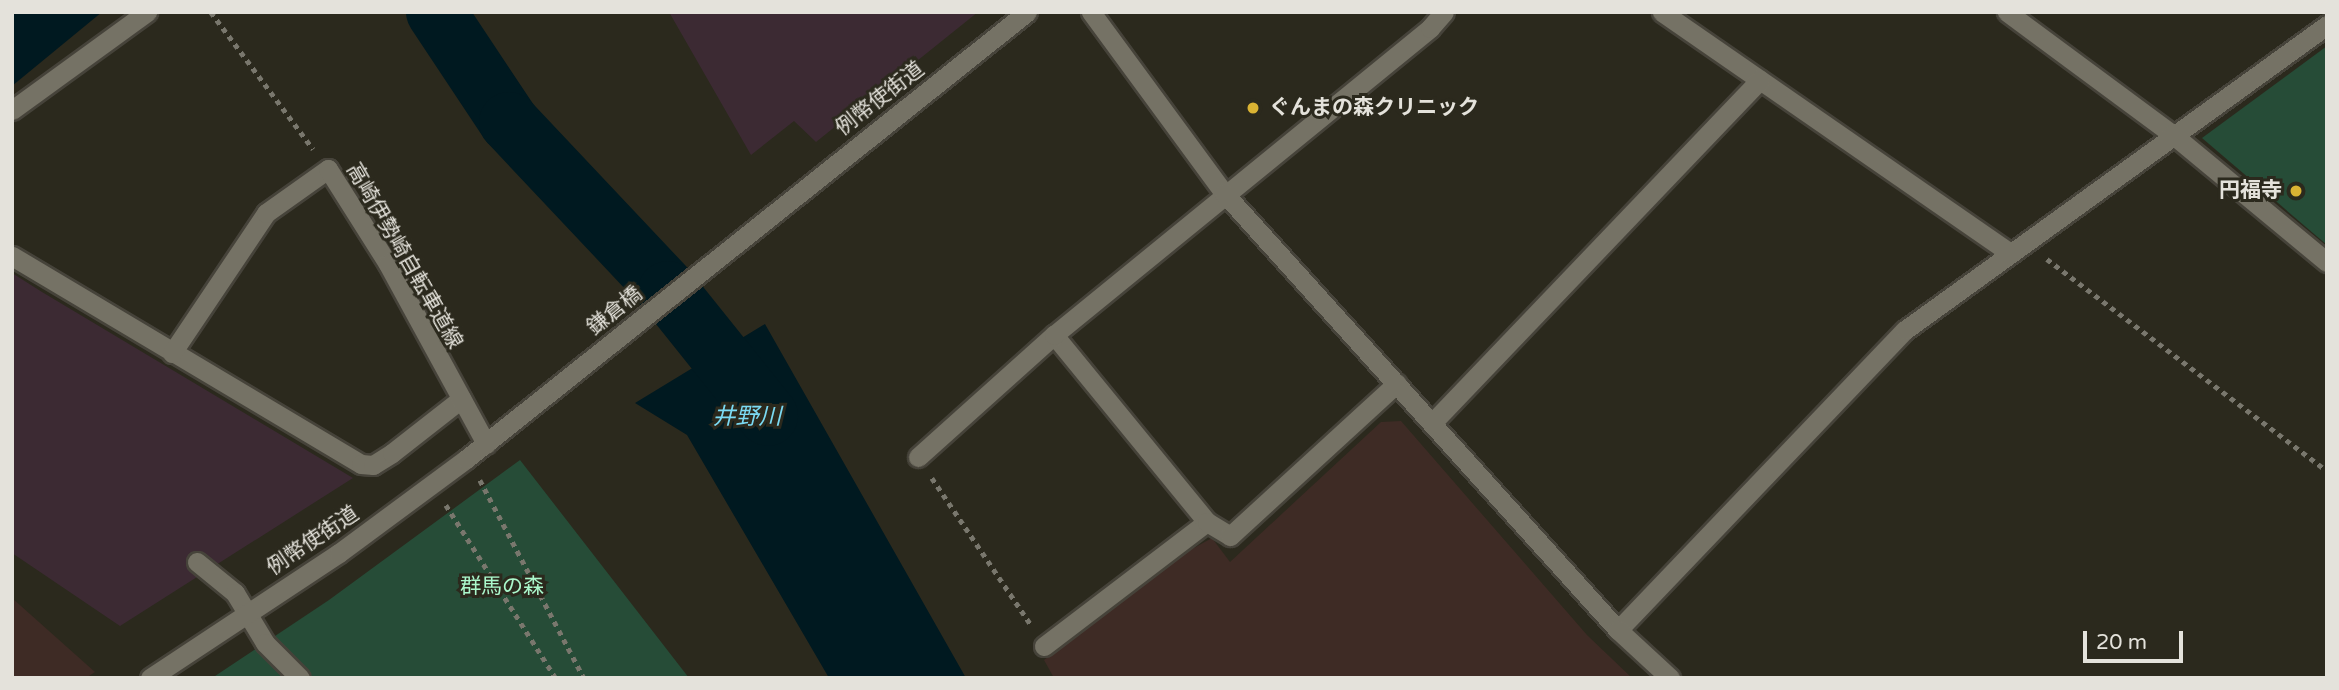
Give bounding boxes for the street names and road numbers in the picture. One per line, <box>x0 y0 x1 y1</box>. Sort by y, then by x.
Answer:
street label: 例幣使街道 <box>831 57 929 141</box>
street label: 高崎伊勢崎自転車道線 <box>341 159 467 353</box>
street label: 鎌倉橋 <box>583 281 647 341</box>
street label: 例幣使街道 <box>262 501 364 581</box>

